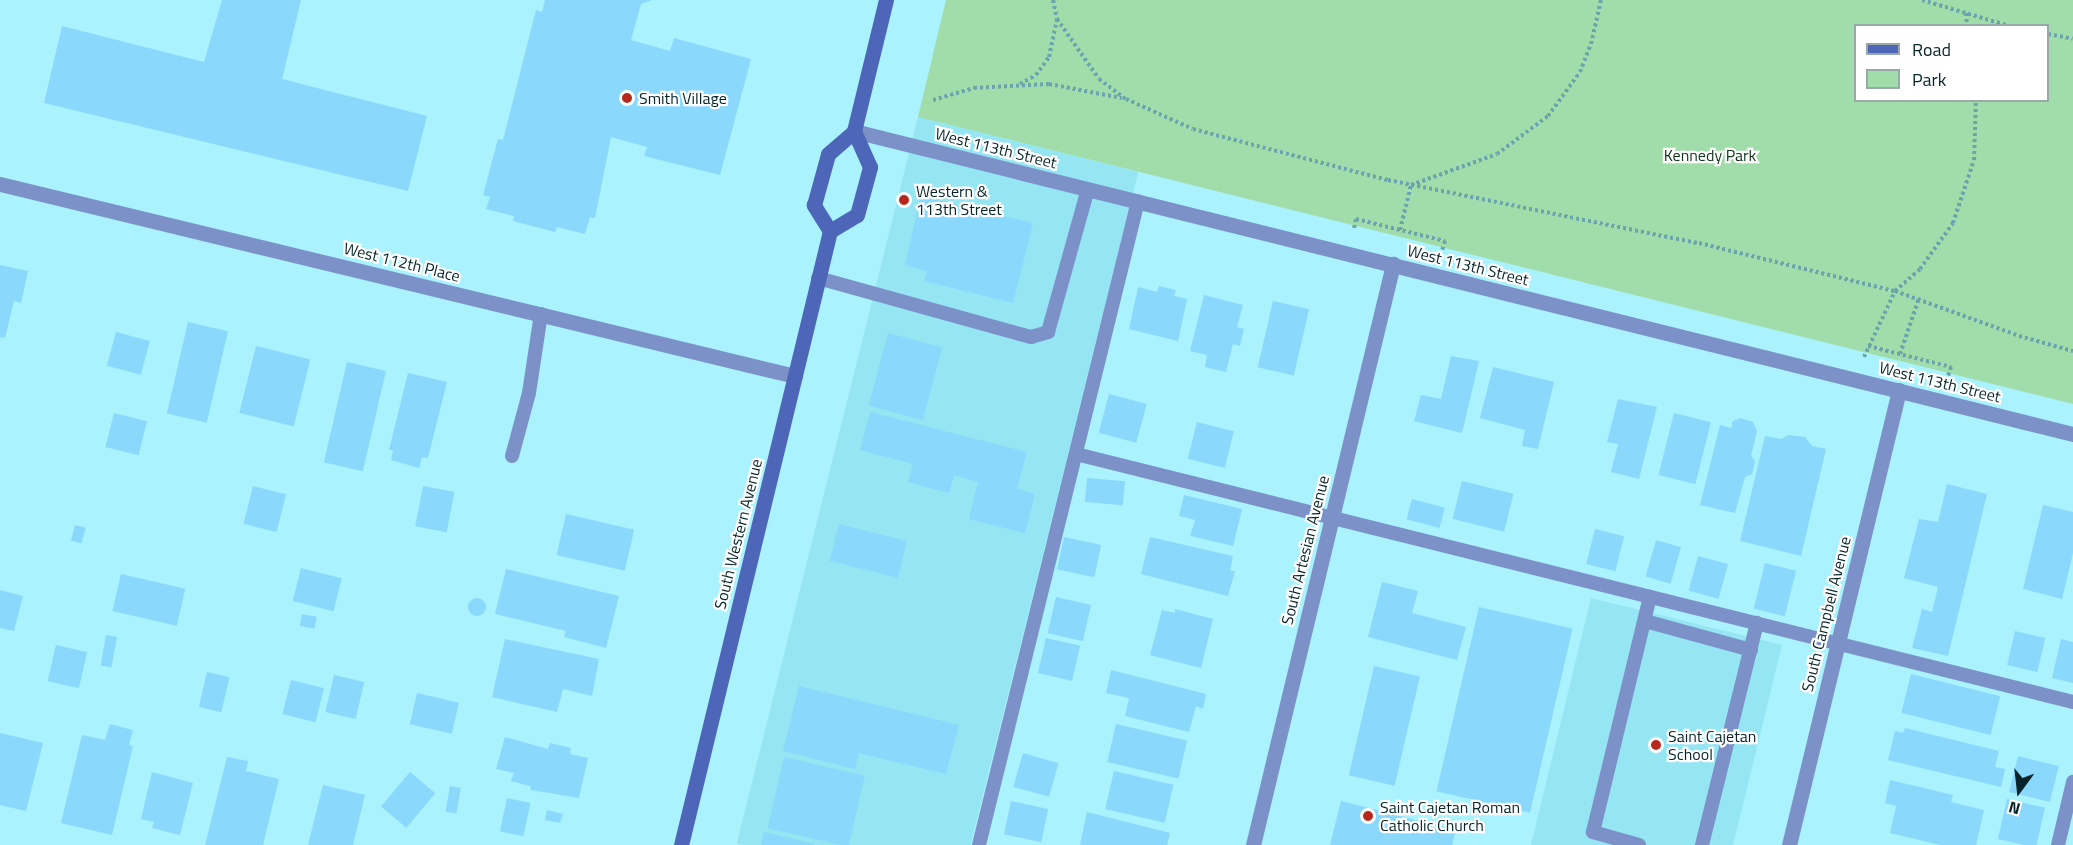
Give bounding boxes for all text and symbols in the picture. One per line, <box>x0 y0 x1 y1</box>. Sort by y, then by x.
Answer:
legend <box>1854 24 2049 102</box>
text: Road <box>1912 36 1951 63</box>
text: Park <box>1912 66 1946 93</box>
place label: Smith Village <box>639 88 727 108</box>
marker: Smith Village <box>620 91 634 105</box>
street label: West 113th Street <box>933 124 1059 172</box>
park label: Kennedy Park <box>1664 145 1756 165</box>
place label: Western & 113th Street <box>916 181 1002 219</box>
marker: Western & 113th Street <box>897 193 911 207</box>
street label: West 112th Place <box>342 238 462 286</box>
street label: West 113th Street <box>1405 241 1531 289</box>
street label: West 113th Street <box>1877 358 2003 406</box>
street label: South Western Avenue <box>710 457 766 611</box>
street label: South Artesian Avenue <box>1277 473 1333 627</box>
street label: South Campbell Avenue <box>1797 534 1855 694</box>
place label: Saint Cajetan School <box>1668 726 1756 764</box>
marker: Saint Cajetan School <box>1649 738 1663 752</box>
north arrow <box>1989 761 2049 821</box>
text: N <box>2006 795 2023 821</box>
place label: Saint Cajetan Roman Catholic Church <box>1380 797 1520 835</box>
marker: Saint Cajetan Roman Catholic Church <box>1361 809 1375 823</box>

